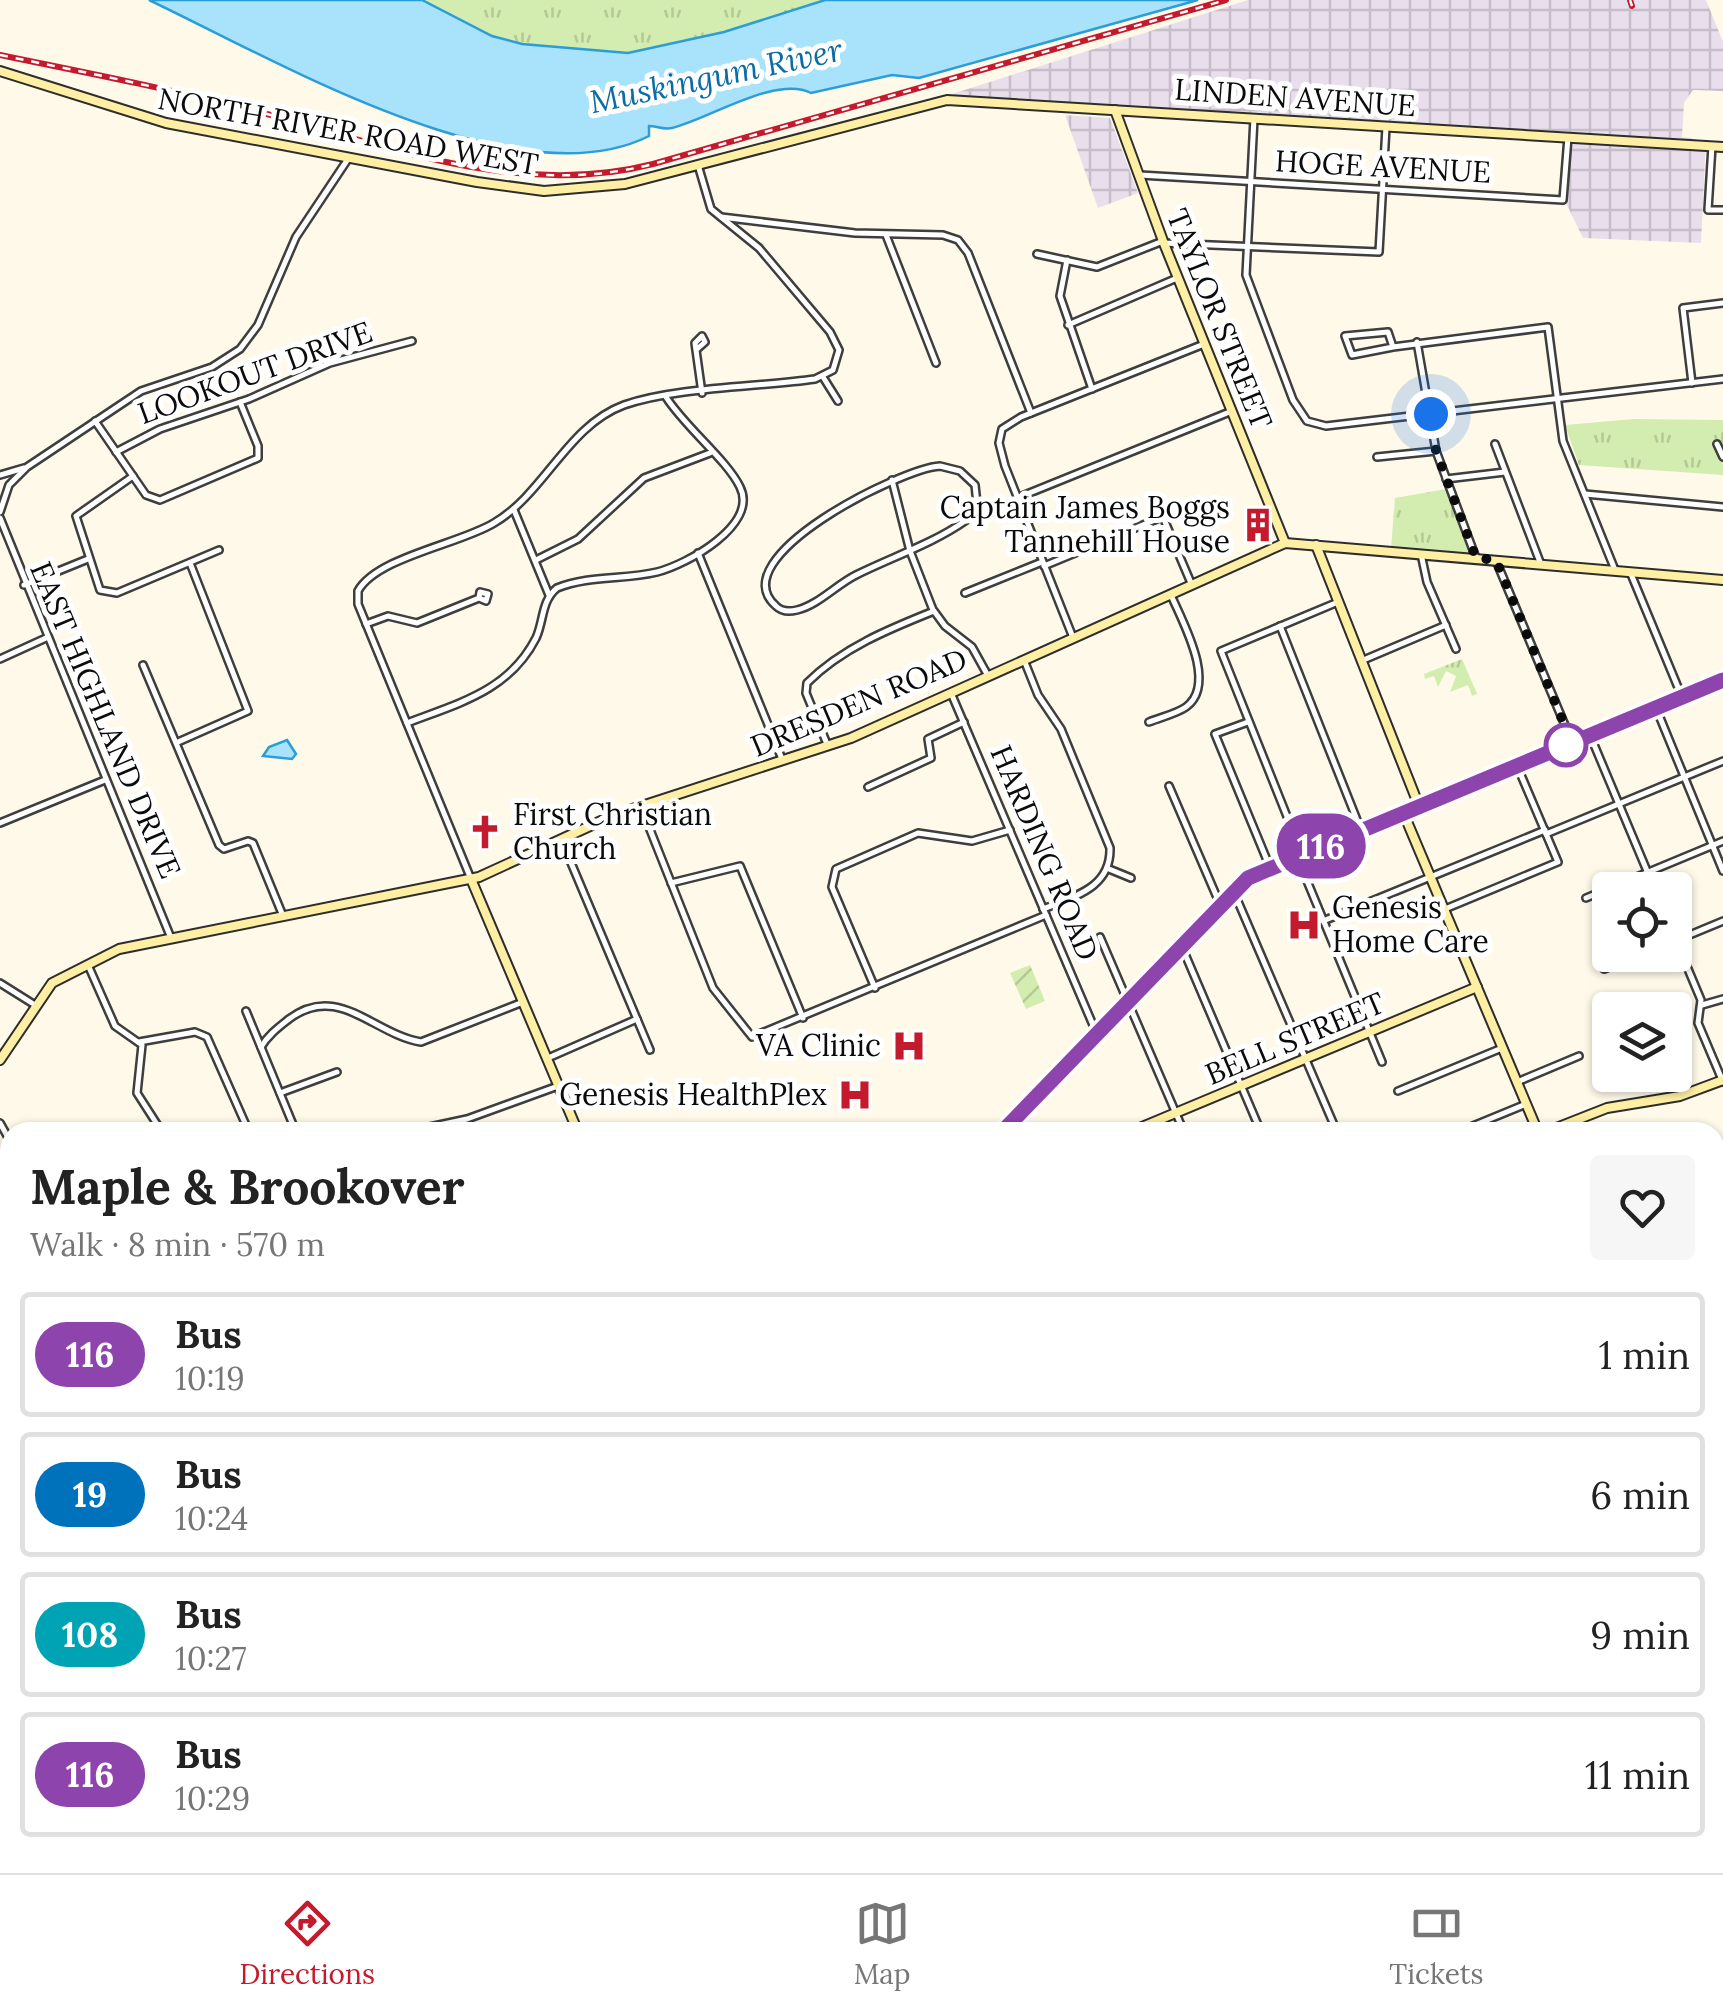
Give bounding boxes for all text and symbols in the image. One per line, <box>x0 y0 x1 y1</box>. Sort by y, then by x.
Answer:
water label: Muskingum River <box>586 29 847 122</box>
street label: LINDEN AVENUE <box>1173 70 1417 124</box>
street label: NORTH RIVER ROAD WEST <box>155 79 541 183</box>
street label: HOGE AVENUE <box>1274 141 1492 191</box>
street label: TAYLOR STREET <box>1159 203 1281 434</box>
street label: LOOKOUT DRIVE <box>132 312 377 432</box>
your location <box>1406 389 1456 439</box>
place label: Captain James Boggs Tannehill House <box>940 488 1230 560</box>
building icon: Captain James Boggs Tannehill House <box>1239 506 1277 544</box>
street label: EAST HIGHLAND DRIVE <box>22 556 190 883</box>
street label: DRESDEN ROAD <box>745 639 973 765</box>
unlabelled marker <box>1545 724 1587 766</box>
street label: HARDING ROAD <box>983 739 1107 966</box>
place label: First Christian Church <box>513 795 712 867</box>
church icon: First Christian Church <box>466 813 504 851</box>
line badge: 116 <box>1264 814 1378 878</box>
text: 116 <box>1297 824 1345 869</box>
map controls <box>1592 872 1692 1092</box>
button: locate <box>1592 872 1692 972</box>
place label: Genesis Home Care <box>1332 888 1489 960</box>
hospital icon: Genesis Home Care <box>1285 906 1323 944</box>
street label: BELL STREET <box>1199 983 1390 1093</box>
button: layers <box>1592 992 1692 1092</box>
place label: VA Clinic <box>755 1026 881 1064</box>
hospital icon: VA Clinic <box>890 1027 928 1065</box>
place label: Genesis HealthPlex <box>559 1075 827 1113</box>
hospital icon: Genesis HealthPlex <box>836 1076 874 1114</box>
button: heart <box>1590 1155 1695 1260</box>
text: Maple & Brookover <box>30 1156 465 1217</box>
text: Walk · 8 min · 570 m <box>30 1224 325 1265</box>
text: Bus <box>175 1310 242 1358</box>
text: 1 min <box>1598 1331 1690 1379</box>
text: 116 <box>66 1332 114 1377</box>
text: 10:19 <box>175 1358 245 1399</box>
text: Bus <box>175 1450 242 1498</box>
text: 6 min <box>1590 1471 1690 1519</box>
text: 19 <box>73 1472 107 1517</box>
text: 10:24 <box>175 1498 248 1539</box>
text: Bus <box>175 1590 242 1638</box>
text: 9 min <box>1590 1611 1690 1659</box>
text: 108 <box>62 1612 118 1657</box>
text: 10:27 <box>175 1638 246 1679</box>
text: Bus <box>175 1730 242 1778</box>
text: 11 min <box>1585 1751 1690 1799</box>
text: 116 <box>66 1752 114 1797</box>
text: 10:29 <box>175 1778 250 1819</box>
tab: Directions <box>239 1896 375 1992</box>
tab: Map <box>854 1896 911 1992</box>
tab: Tickets <box>1389 1896 1484 1992</box>

